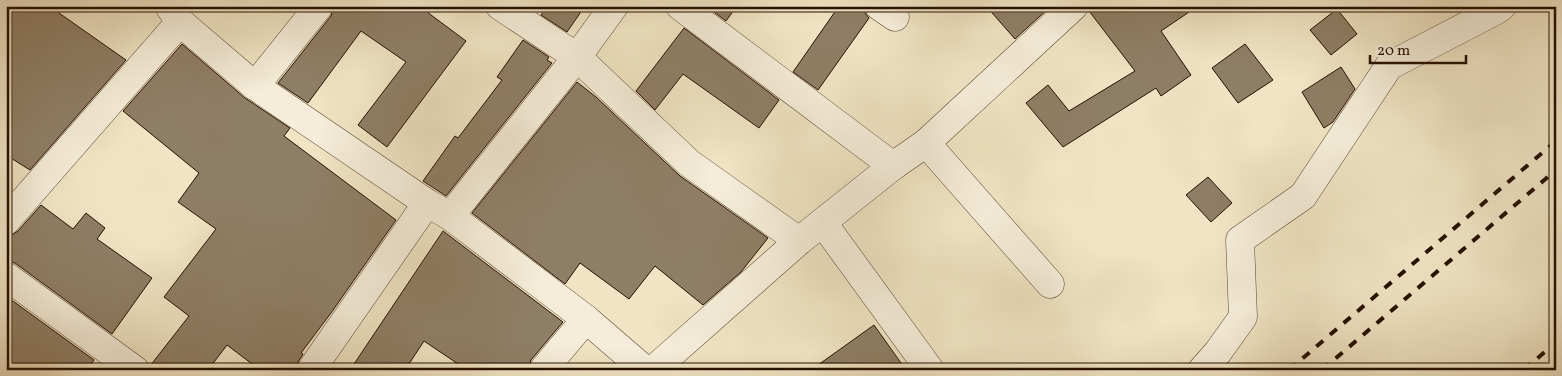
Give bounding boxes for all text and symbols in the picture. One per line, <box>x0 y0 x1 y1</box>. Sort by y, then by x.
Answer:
scale bar <box>1370 32 1466 64</box>
text: 20 m <box>1377 41 1410 62</box>

